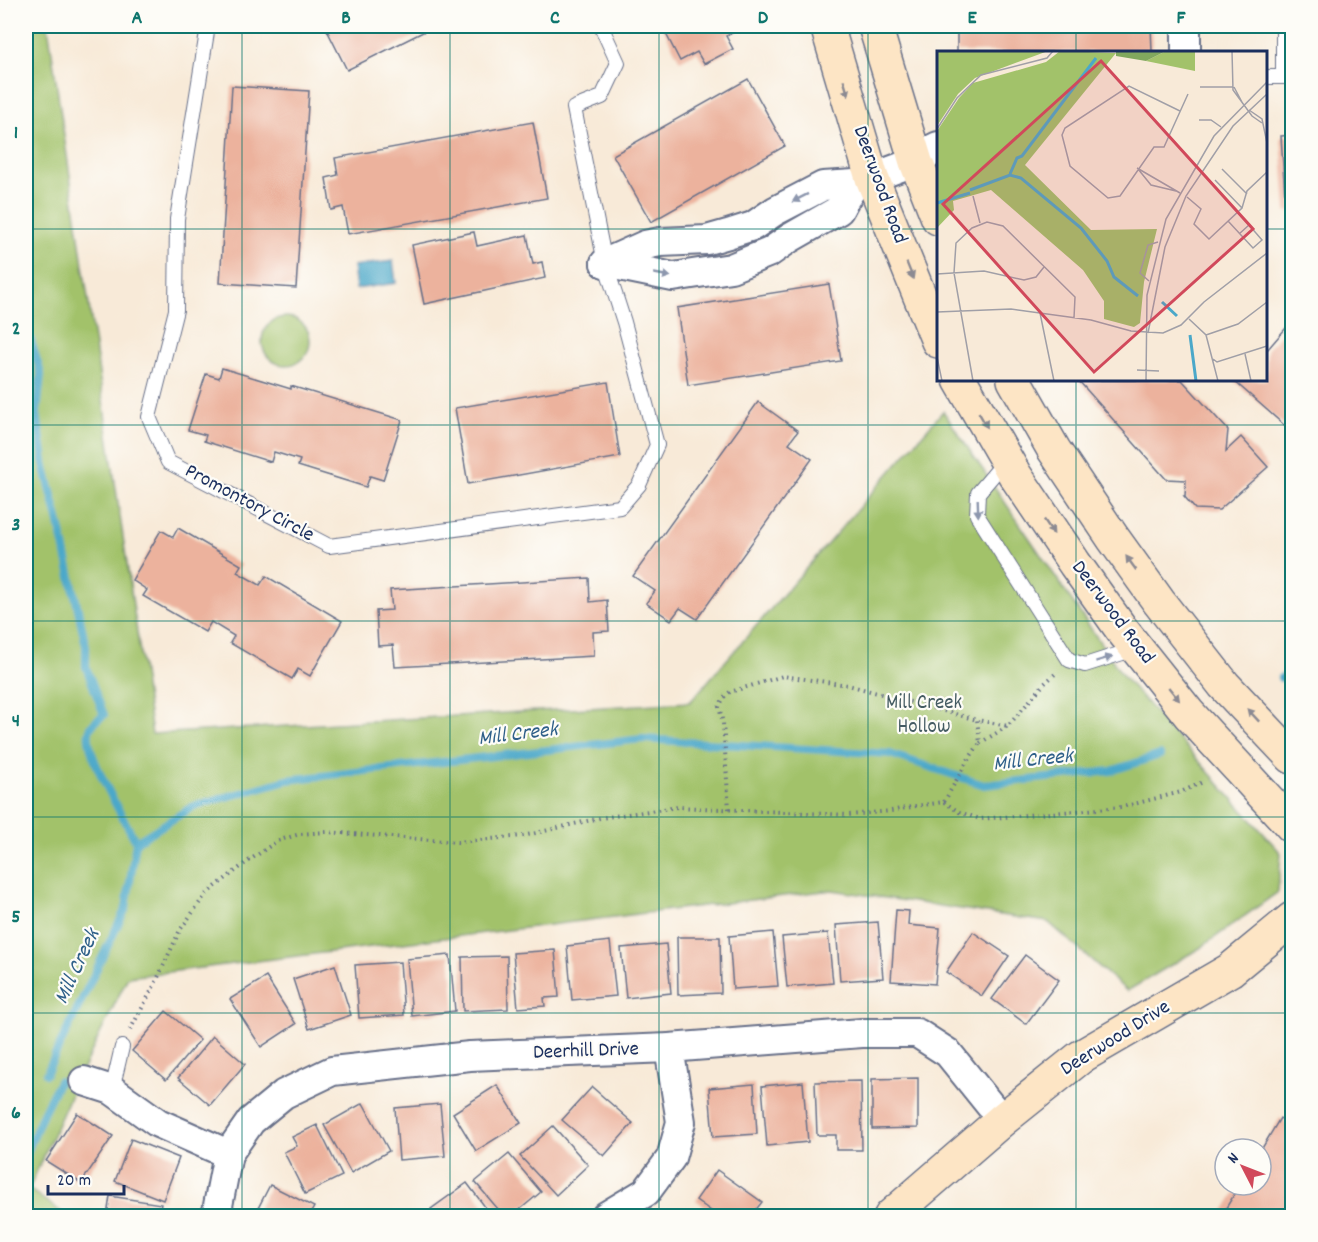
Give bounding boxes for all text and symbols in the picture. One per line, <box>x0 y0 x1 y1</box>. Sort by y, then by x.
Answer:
text: A <box>132 5 143 33</box>
text: B <box>341 5 351 33</box>
text: C <box>550 5 560 33</box>
text: D <box>758 5 769 33</box>
text: E <box>967 5 977 33</box>
text: F <box>1177 5 1187 33</box>
inset map <box>937 51 1267 381</box>
one-way arrow <box>841 79 851 97</box>
text: 1 <box>14 120 18 148</box>
street label: Deerwood Road <box>844 122 914 248</box>
one-way arrow <box>791 193 808 202</box>
one-way arrow <box>906 262 915 280</box>
one-way arrow <box>653 271 672 280</box>
text: 2 <box>12 316 20 344</box>
one-way arrow <box>978 412 988 429</box>
street label: Promontory Circle <box>179 457 319 551</box>
one-way arrow <box>974 499 983 518</box>
text: 3 <box>12 512 20 540</box>
one-way arrow <box>1043 518 1055 534</box>
street label: Deerwood Road <box>1063 555 1161 671</box>
one-way arrow <box>1125 555 1137 570</box>
one-way arrow <box>1095 654 1113 663</box>
one-way arrow <box>1167 687 1179 702</box>
park label: Mill Creek Hollow <box>886 689 962 743</box>
text: 4 <box>12 708 20 736</box>
one-way arrow <box>1246 708 1260 722</box>
water label: Mill Creek <box>476 715 561 755</box>
water label: Mill Creek <box>992 741 1076 781</box>
text: 5 <box>11 904 21 932</box>
water label: Mill Creek <box>47 922 110 1010</box>
street label: Deerwood Drive <box>1055 993 1177 1085</box>
street label: Deerhill Drive <box>533 1035 639 1069</box>
text: 6 <box>11 1100 21 1128</box>
north arrow <box>1213 1137 1273 1197</box>
text: N <box>1223 1148 1245 1169</box>
scale bar <box>48 1158 124 1196</box>
text: 20 m <box>57 1169 91 1194</box>

